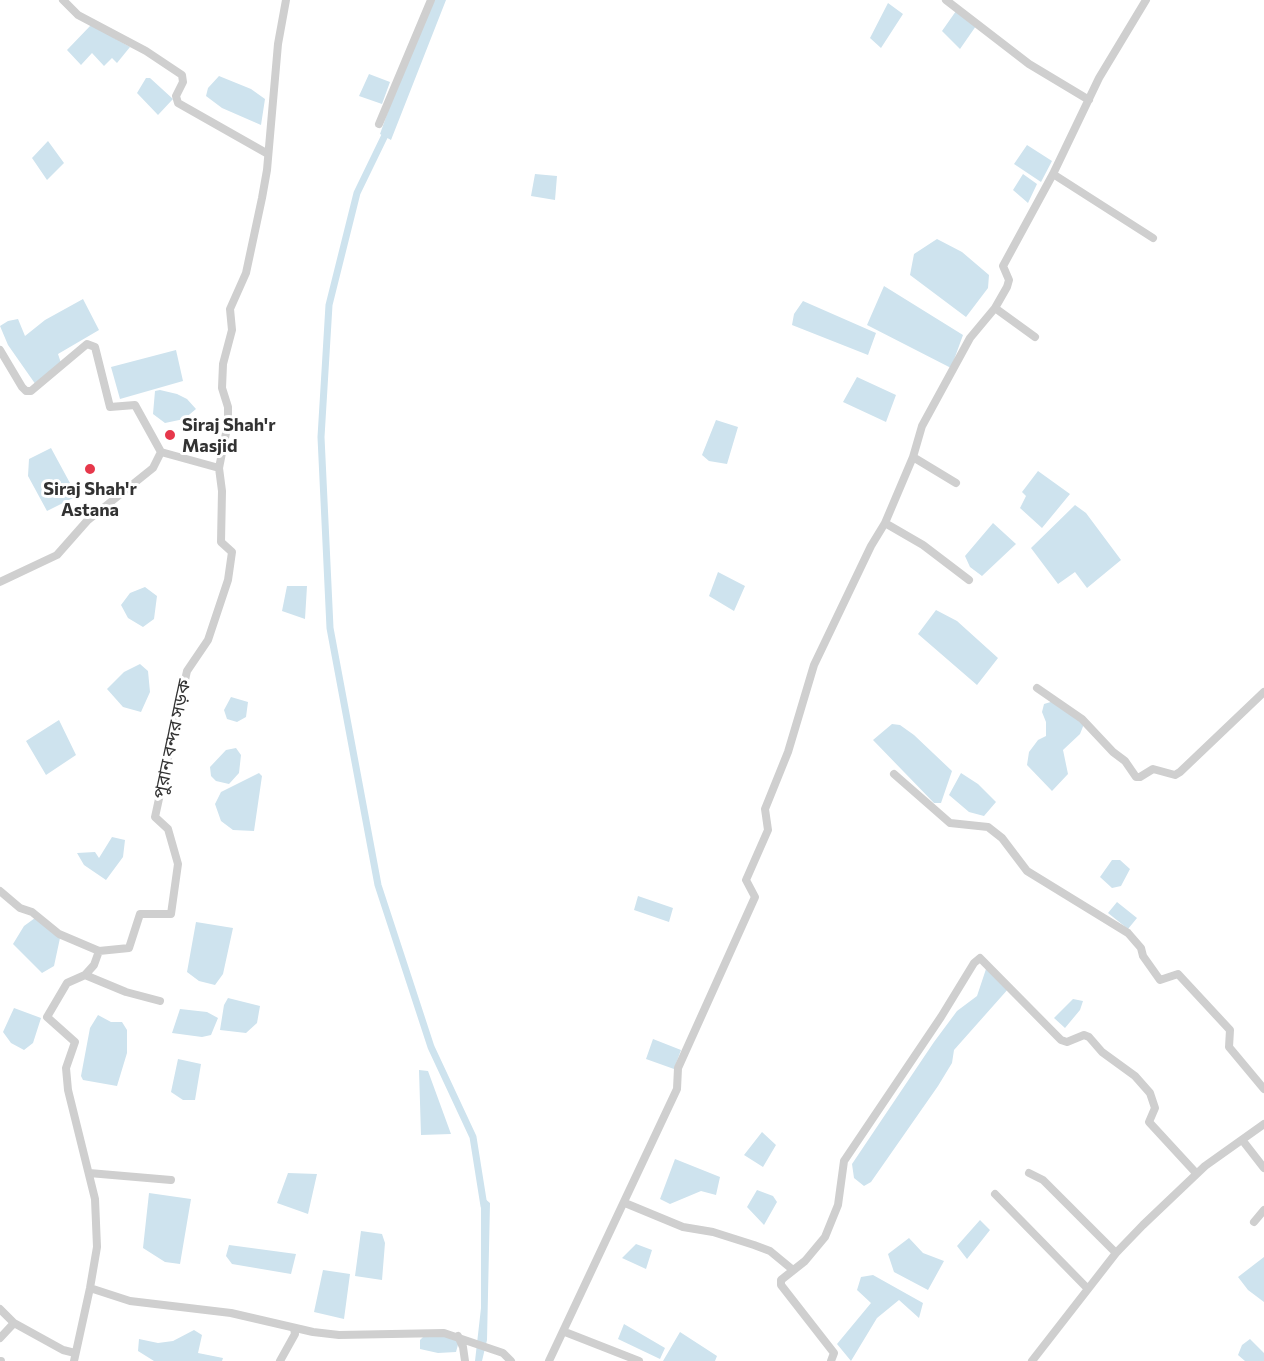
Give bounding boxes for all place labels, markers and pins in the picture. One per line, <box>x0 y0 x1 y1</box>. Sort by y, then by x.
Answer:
place label: Siraj Shah'r Masjid <box>182 414 276 456</box>
marker: Siraj Shah'r Masjid <box>163 428 177 442</box>
marker: Siraj Shah'r Astana <box>83 462 97 476</box>
place label: Siraj Shah'r Astana <box>43 478 137 520</box>

